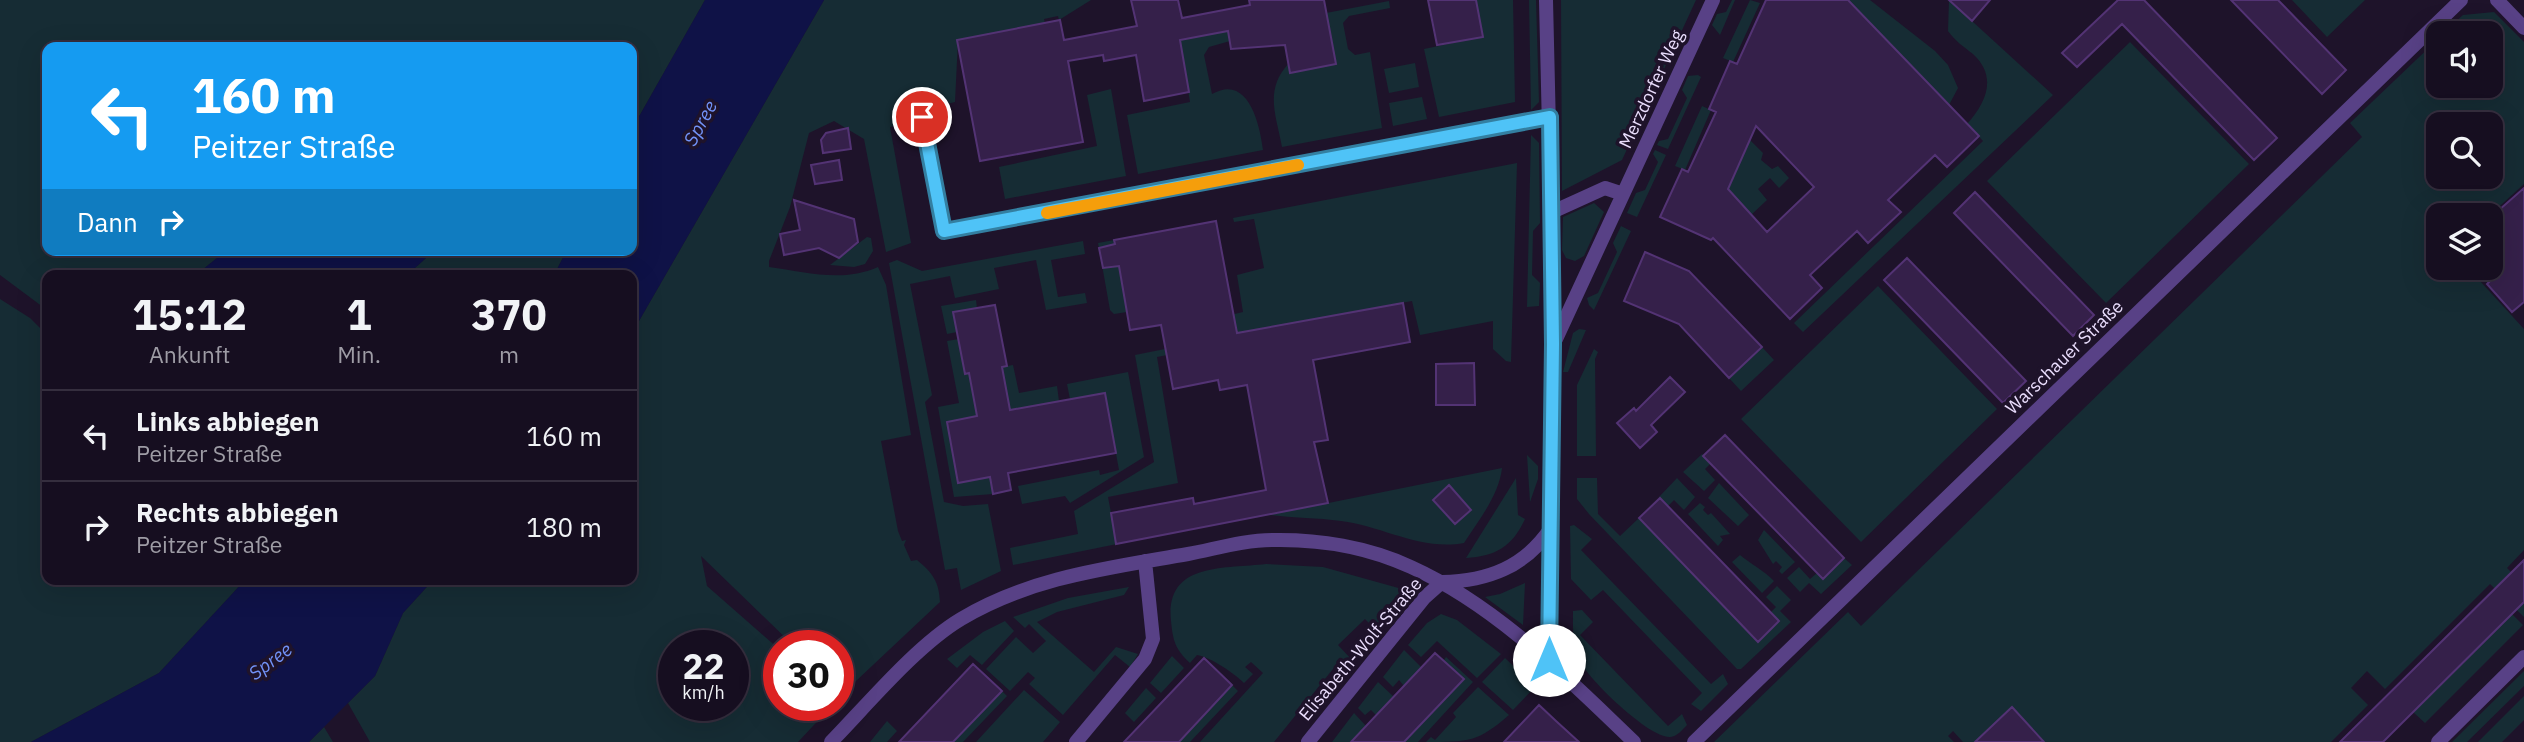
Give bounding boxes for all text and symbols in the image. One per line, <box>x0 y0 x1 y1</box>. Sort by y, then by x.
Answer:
map controls <box>2426 21 2503 280</box>
button: sound <box>2426 21 2503 98</box>
street label: Merzdorfer Weg <box>1614 26 1689 152</box>
text: 160 m <box>192 63 336 126</box>
icon: left <box>77 70 168 161</box>
pin <box>892 87 952 147</box>
water label: Spree <box>678 96 722 150</box>
icon: arrive <box>903 98 941 136</box>
button: search <box>2426 112 2503 189</box>
text: Peitzer Straße <box>192 125 396 167</box>
icon: right <box>152 203 190 241</box>
button: layers <box>2426 203 2503 280</box>
text: Dann <box>77 205 138 239</box>
text: 15:12 <box>132 287 247 342</box>
text: 1 <box>346 287 372 342</box>
text: 370 <box>471 287 547 342</box>
street label: Warschauer Straße <box>2000 295 2128 419</box>
text: Ankunft <box>149 339 230 369</box>
text: Min. <box>337 339 381 369</box>
text: m <box>499 339 519 369</box>
text: Links abbiegen <box>136 404 319 438</box>
icon: left <box>77 417 115 455</box>
text: 160 m <box>526 419 602 453</box>
text: Peitzer Straße <box>136 438 282 468</box>
text: Rechts abbiegen <box>136 495 339 529</box>
icon: right <box>77 508 115 546</box>
text: 180 m <box>526 510 602 544</box>
text: Peitzer Straße <box>136 529 282 559</box>
street label: Elisabeth-Wolf-Straße <box>1293 573 1427 725</box>
position arrow <box>1512 623 1586 697</box>
speed limit sign: 30 <box>763 630 854 721</box>
water label: Spree <box>244 637 297 685</box>
text: 22 <box>682 643 725 689</box>
text: km/h <box>682 681 725 704</box>

